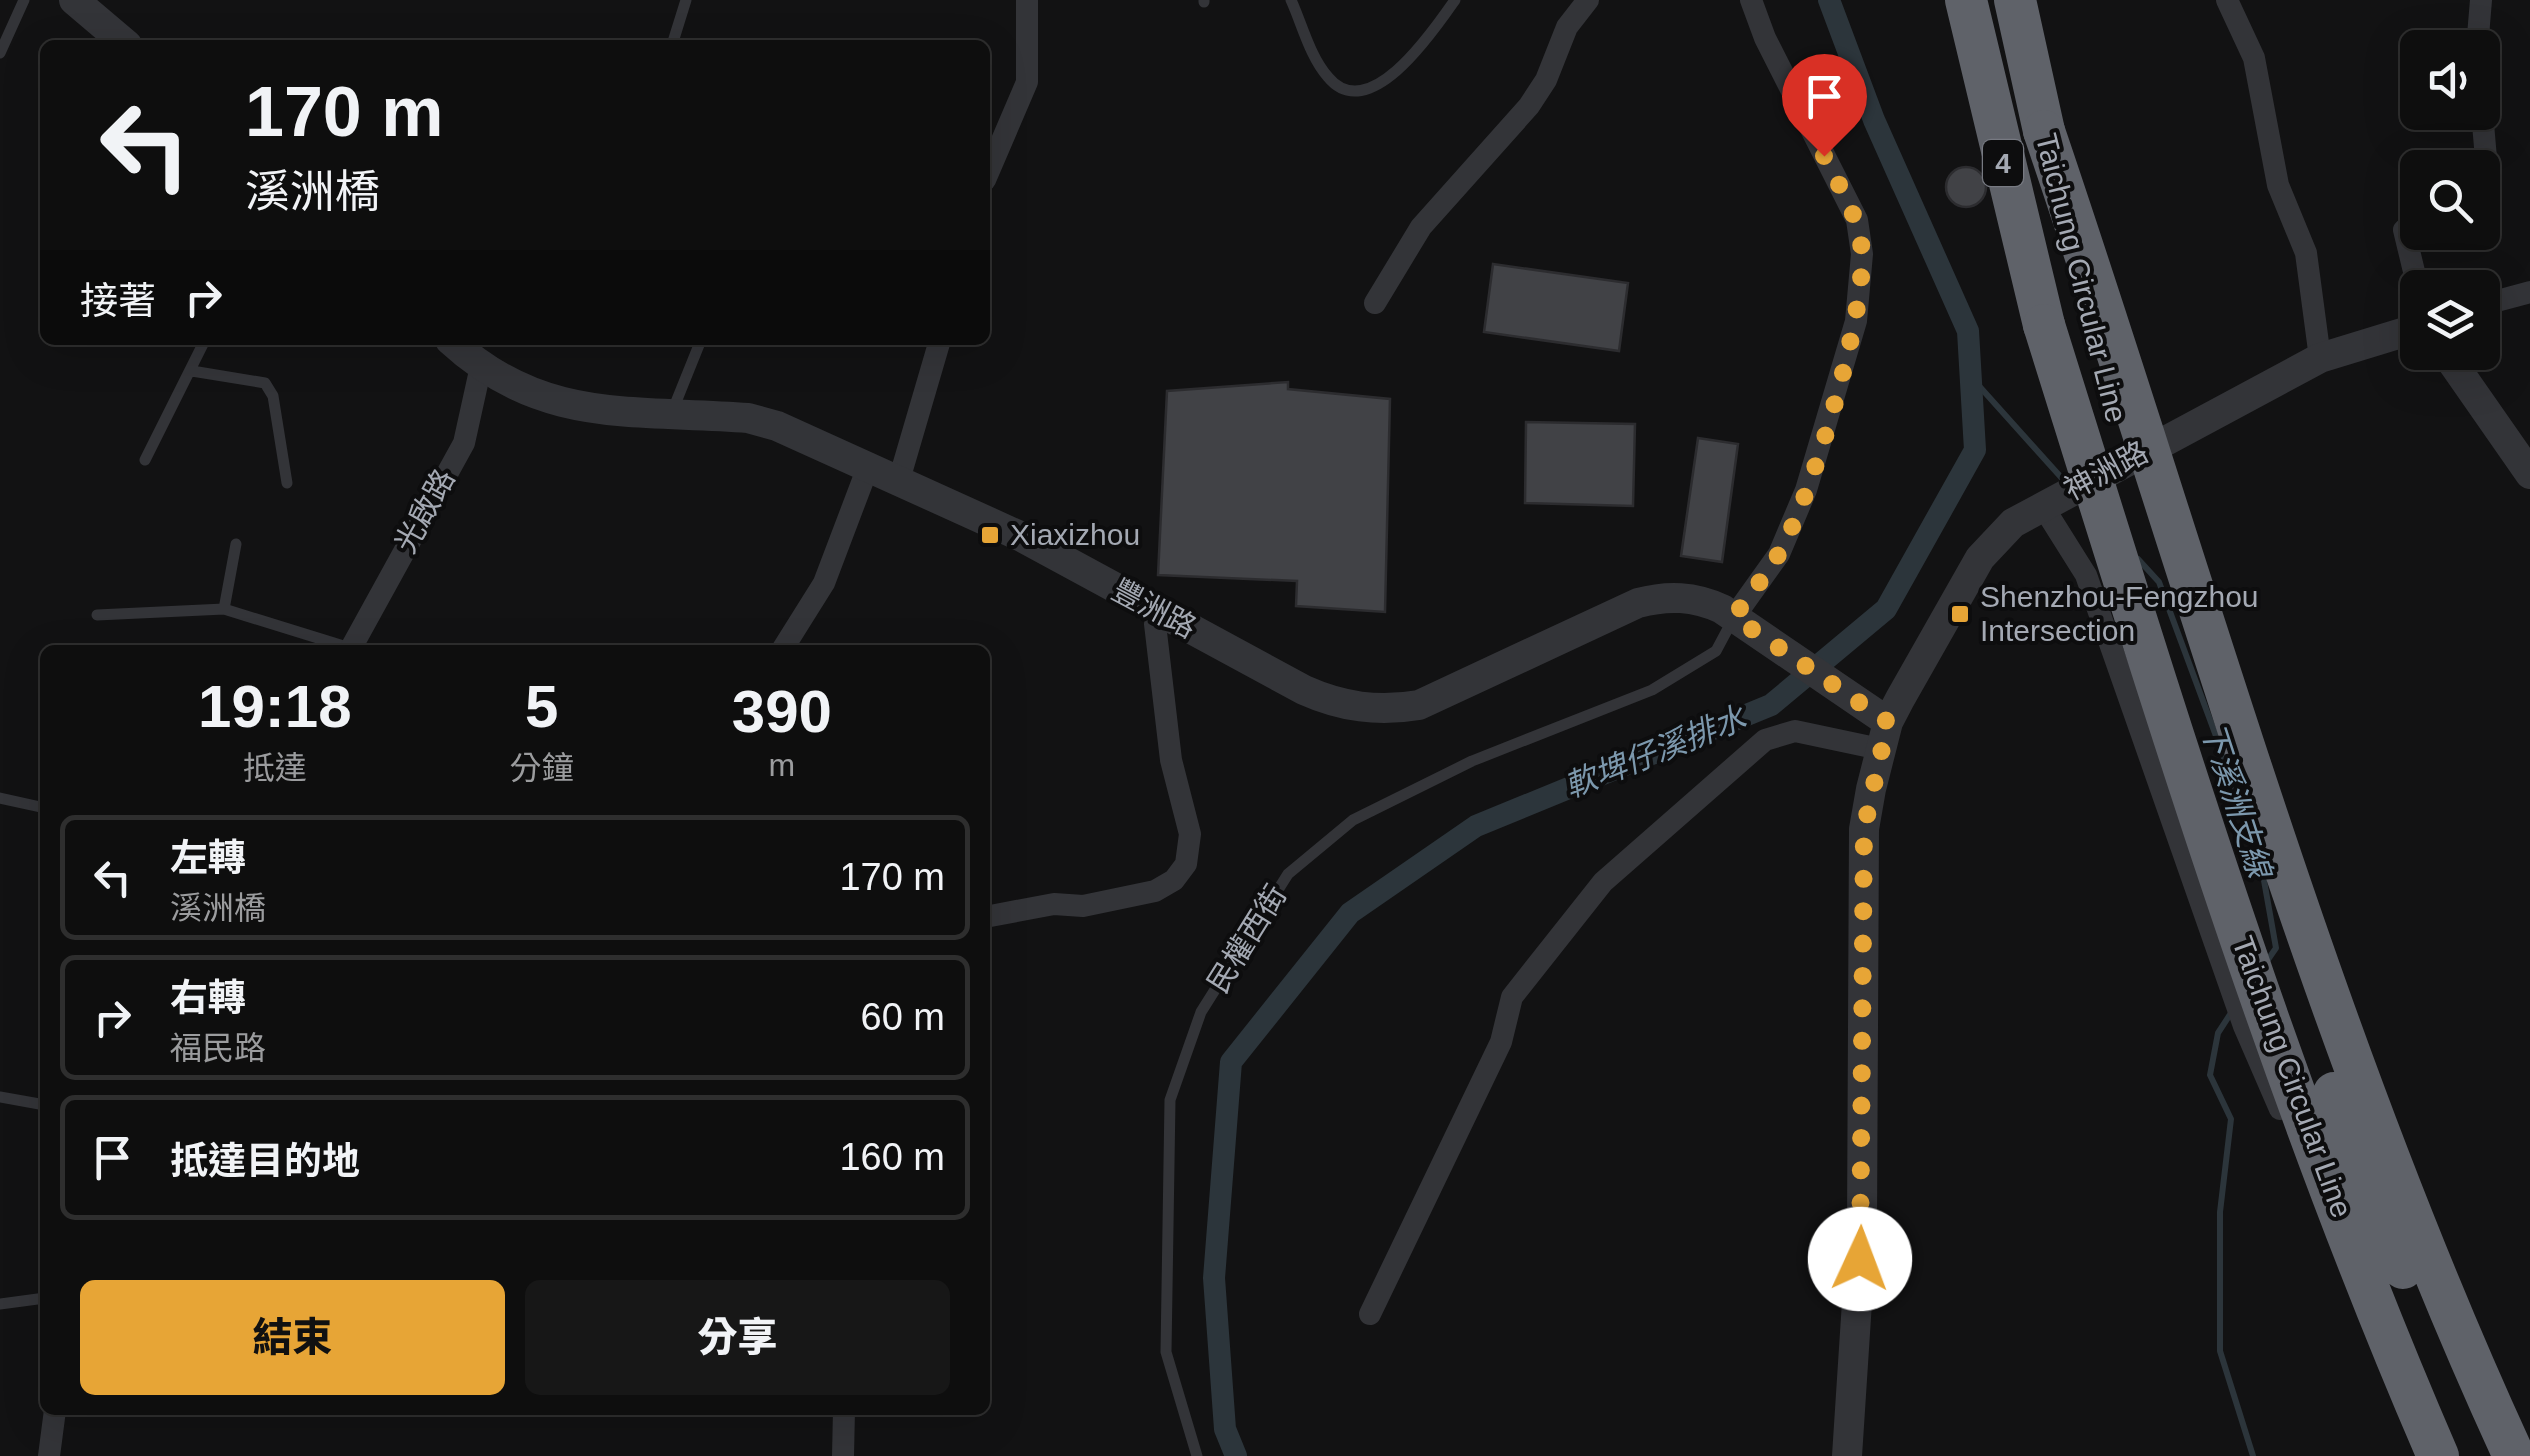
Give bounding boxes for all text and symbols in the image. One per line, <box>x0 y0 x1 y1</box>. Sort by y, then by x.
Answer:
map controls <box>2400 30 2500 370</box>
button: sound <box>2400 30 2500 130</box>
pin <box>1782 54 1867 157</box>
icon: arrive <box>1797 69 1852 124</box>
text: 170 m <box>245 73 443 151</box>
icon: left <box>80 80 210 210</box>
street label: Taichung Circular Line <box>2030 130 2133 426</box>
road number: 4 <box>1983 140 2023 186</box>
button: search <box>2400 150 2500 250</box>
text: 溪洲橋 <box>245 166 380 217</box>
icon: right <box>176 270 231 325</box>
button: layers <box>2400 270 2500 370</box>
text: 接著 <box>80 280 156 322</box>
street label: 神洲路 <box>2058 435 2153 506</box>
street label: 光啟路 <box>388 463 461 558</box>
place label: Xiaxizhou <box>1010 518 1140 551</box>
marker: Xiaxizhou <box>979 524 1001 546</box>
street label: 豐洲路 <box>1107 573 1202 644</box>
place label: Shenzhou-Fengzhou Intersection <box>1980 580 2259 647</box>
marker: Shenzhou-Fengzhou Intersection <box>1949 603 1971 625</box>
text: 19:18 <box>198 673 352 740</box>
text: 5 <box>525 673 558 740</box>
text: 390 <box>732 678 832 745</box>
water label: 軟埤仔溪排水 <box>1559 699 1753 805</box>
water label: 下溪洲支線 <box>2194 718 2279 884</box>
text: m <box>768 747 795 783</box>
text: 抵達 <box>243 750 307 786</box>
text: 分鐘 <box>510 750 574 786</box>
text: 左轉 <box>170 837 246 879</box>
icon: left <box>85 850 140 905</box>
text: 170 m <box>839 856 945 898</box>
street label: 民權西街 <box>1201 879 1292 998</box>
text: 溪洲橋 <box>170 890 266 926</box>
street label: Taichung Circular Line <box>2226 932 2359 1222</box>
text: 右轉 <box>170 977 246 1019</box>
icon: right <box>85 990 140 1045</box>
text: 60 m <box>861 996 945 1038</box>
text: 福民路 <box>170 1030 266 1066</box>
icon: arrive <box>85 1130 140 1185</box>
text: 160 m <box>839 1136 945 1178</box>
text: 抵達目的地 <box>170 1140 360 1182</box>
position arrow <box>1808 1207 1912 1311</box>
button: 結束 <box>80 1280 505 1395</box>
button: 分享 <box>525 1280 950 1395</box>

